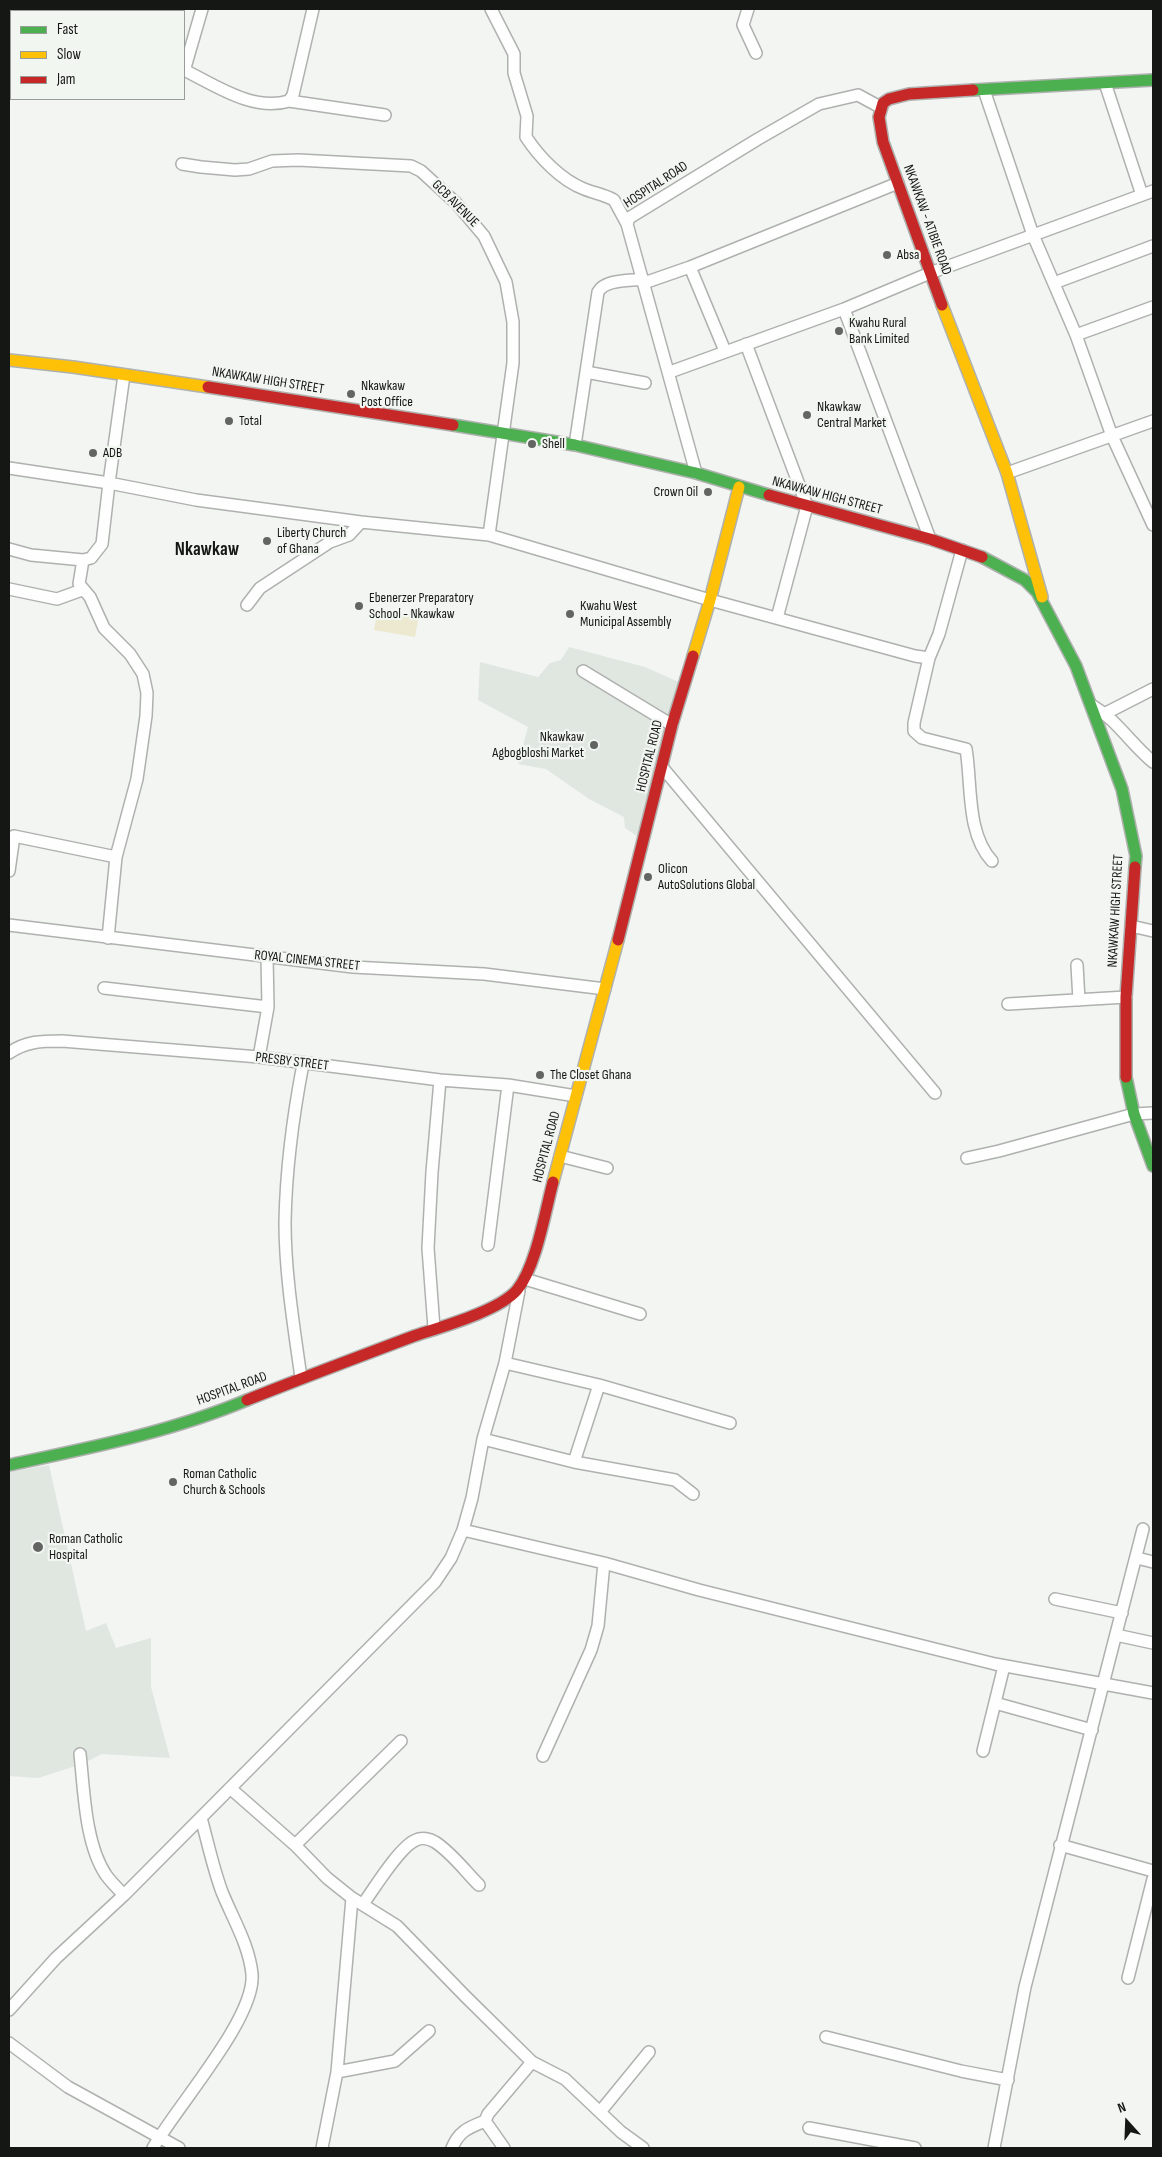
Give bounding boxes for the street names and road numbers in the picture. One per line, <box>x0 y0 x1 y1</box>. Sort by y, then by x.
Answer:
street label: HOSPITAL ROAD <box>621 158 691 212</box>
street label: NKAWKAW - ATIBIE ROAD <box>899 163 955 277</box>
street label: GCB AVENUE <box>428 177 482 231</box>
street label: NKAWKAW HIGH STREET <box>211 364 325 398</box>
street label: NKAWKAW HIGH STREET <box>770 473 884 519</box>
street label: HOSPITAL ROAD <box>633 718 667 794</box>
street label: NKAWKAW HIGH STREET <box>1105 854 1127 968</box>
street label: ROYAL CINEMA STREET <box>253 947 361 975</box>
street label: PRESBY STREET <box>254 1049 330 1075</box>
street label: HOSPITAL ROAD <box>529 1109 565 1185</box>
street label: HOSPITAL ROAD <box>195 1369 269 1409</box>

